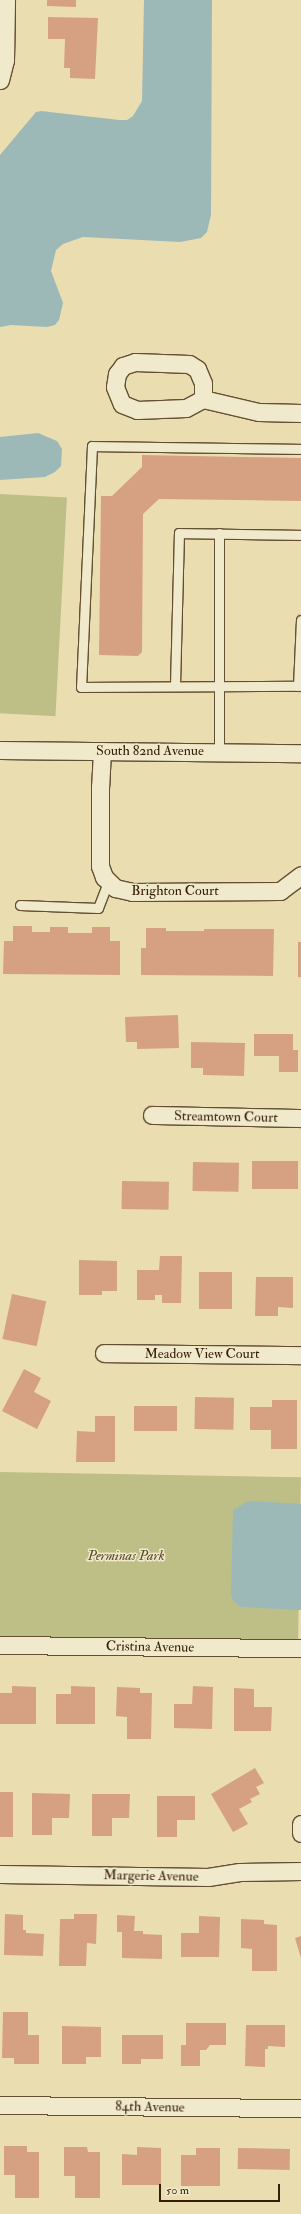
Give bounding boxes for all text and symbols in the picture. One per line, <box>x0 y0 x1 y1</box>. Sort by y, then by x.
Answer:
street label: South 82nd Avenue <box>96 743 204 759</box>
street label: Brighton Court <box>131 883 219 899</box>
street label: Streamtown Court <box>174 1108 278 1126</box>
street label: Meadow View Court <box>145 1346 259 1362</box>
park label: Perminas Park <box>87 1548 165 1564</box>
street label: Cristina Avenue <box>106 1638 194 1656</box>
street label: Margerie Avenue <box>103 1867 199 1885</box>
street label: 84th Avenue <box>115 2098 185 2116</box>
scale bar <box>161 2176 282 2202</box>
text: 50 m <box>166 2183 189 2198</box>

